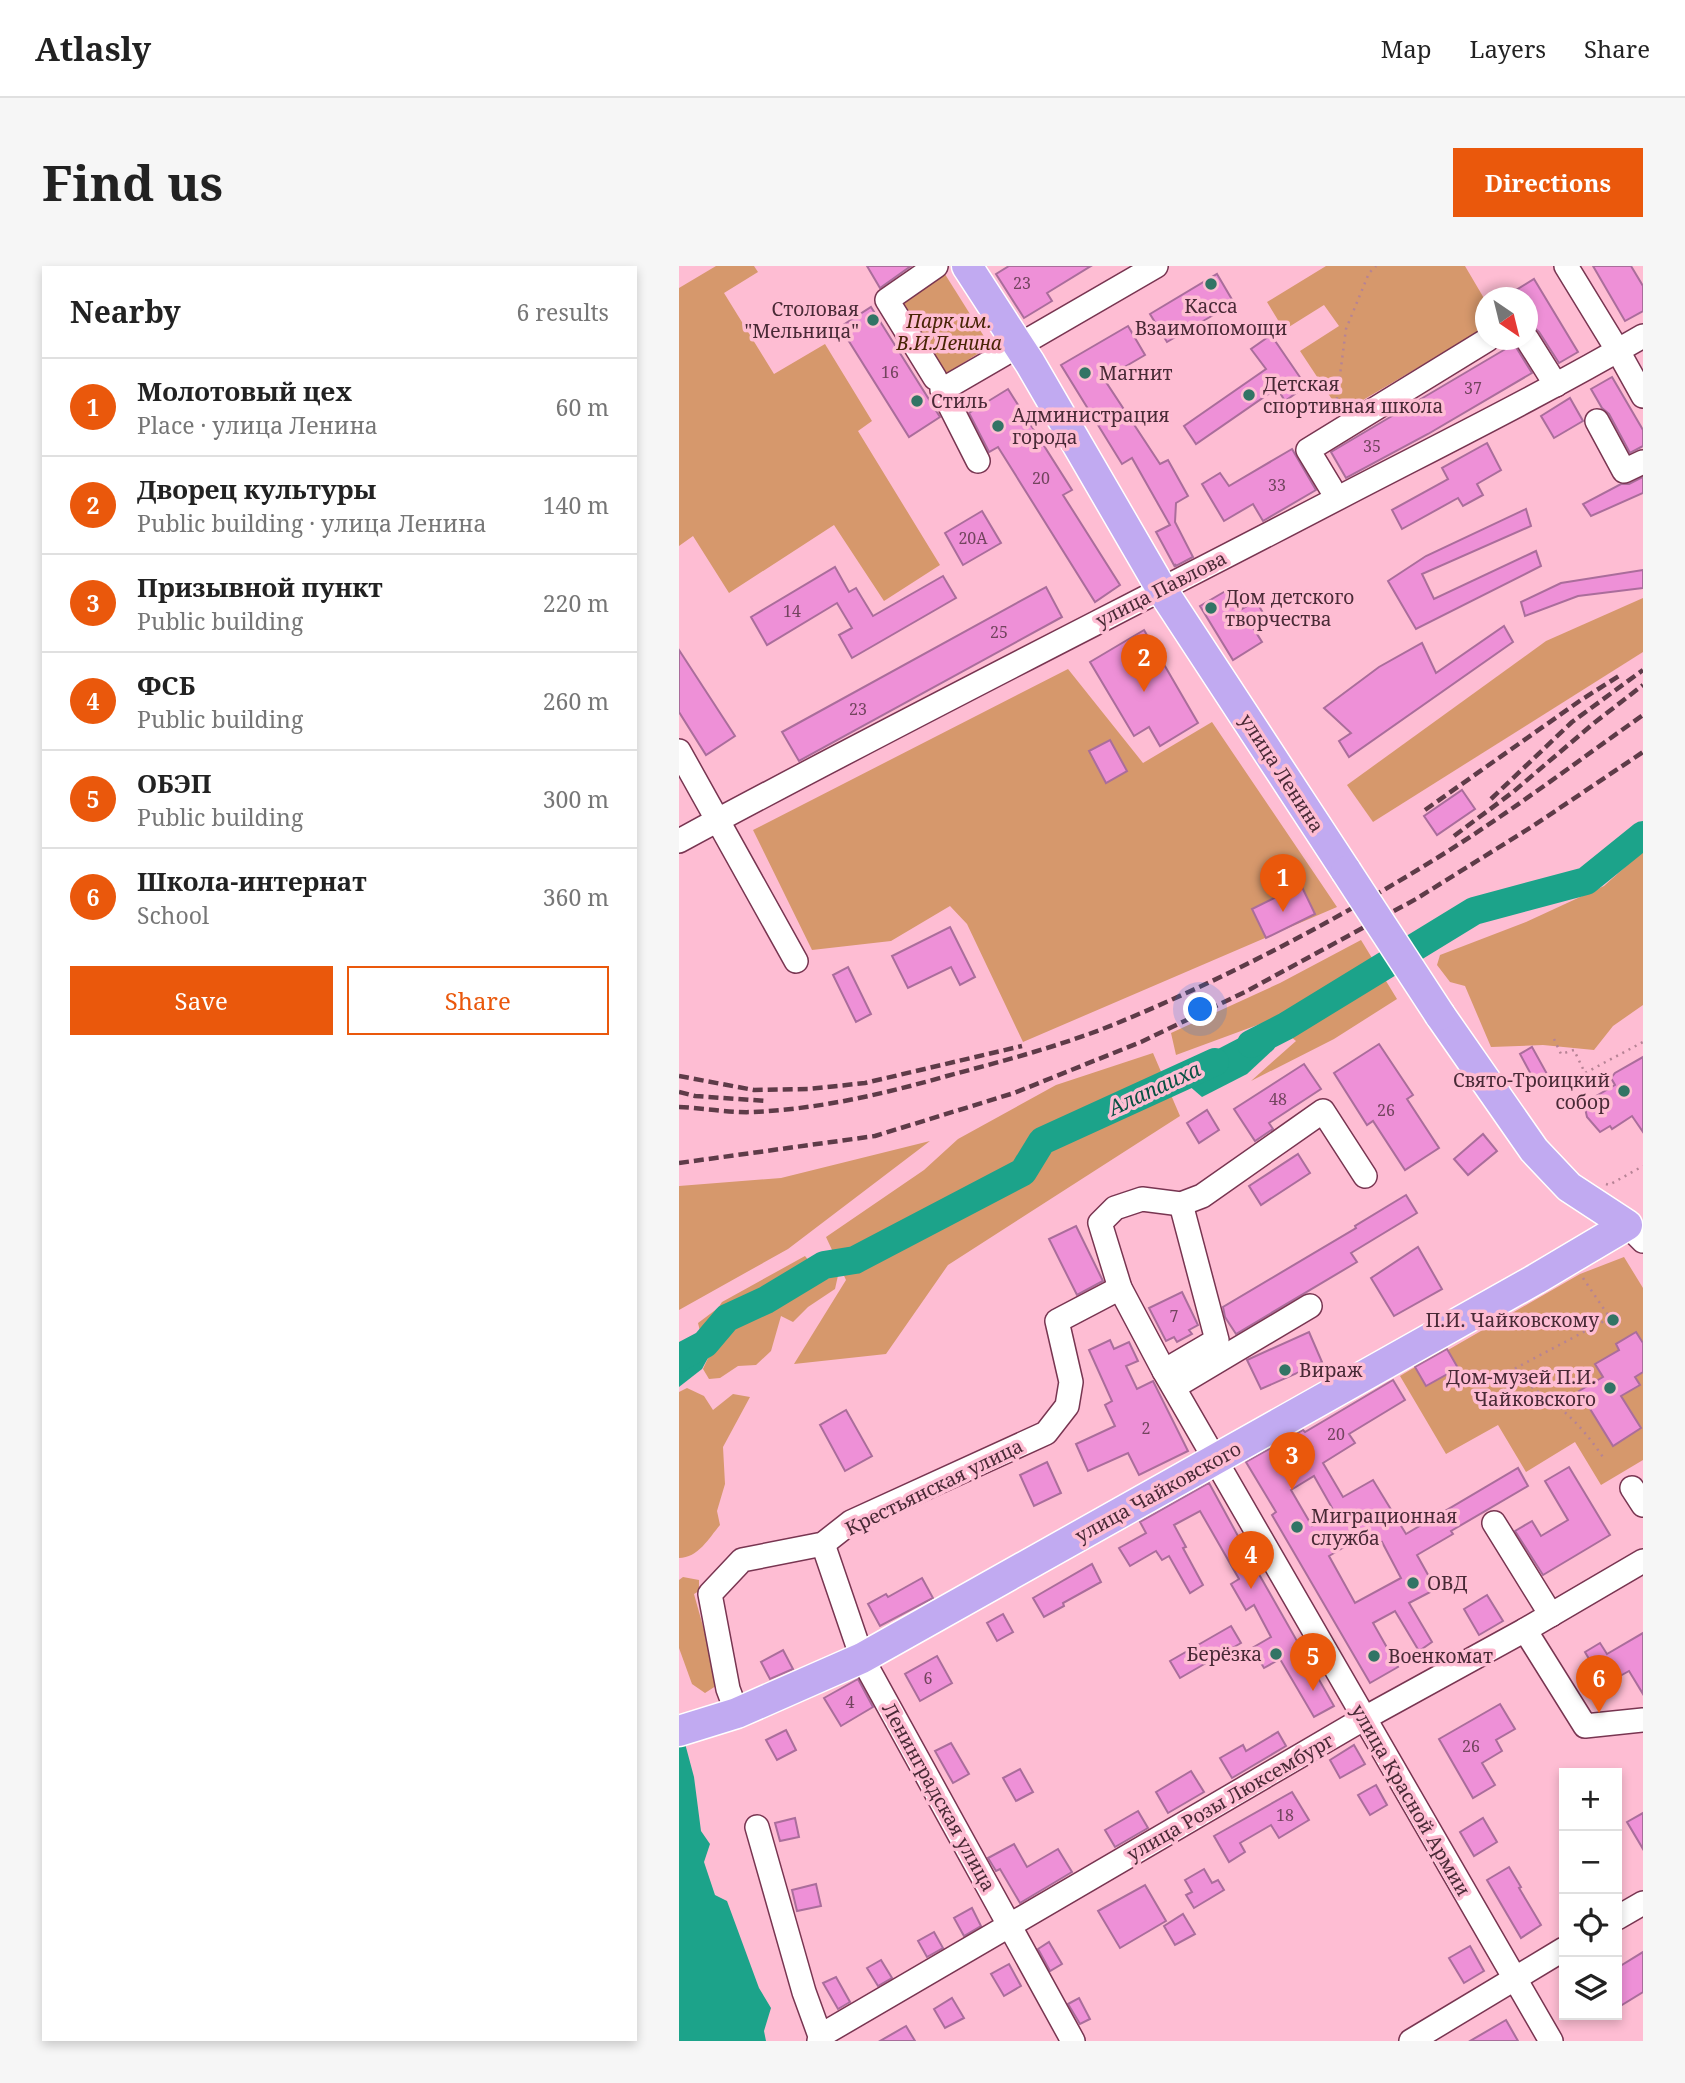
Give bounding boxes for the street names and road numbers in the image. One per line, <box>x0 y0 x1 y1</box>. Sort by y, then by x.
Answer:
street label: улица Павлова <box>1091 545 1231 633</box>
street label: улица Ленина <box>1234 709 1330 837</box>
street label: Крестьянская улица <box>841 1433 1027 1541</box>
street label: улица Чайковского <box>1070 1436 1246 1548</box>
street label: Ленинградская улица <box>876 1698 1002 1896</box>
street label: улица Красной Армии <box>1345 1699 1477 1901</box>
street label: улица Розы Люксембург <box>1122 1727 1338 1867</box>

